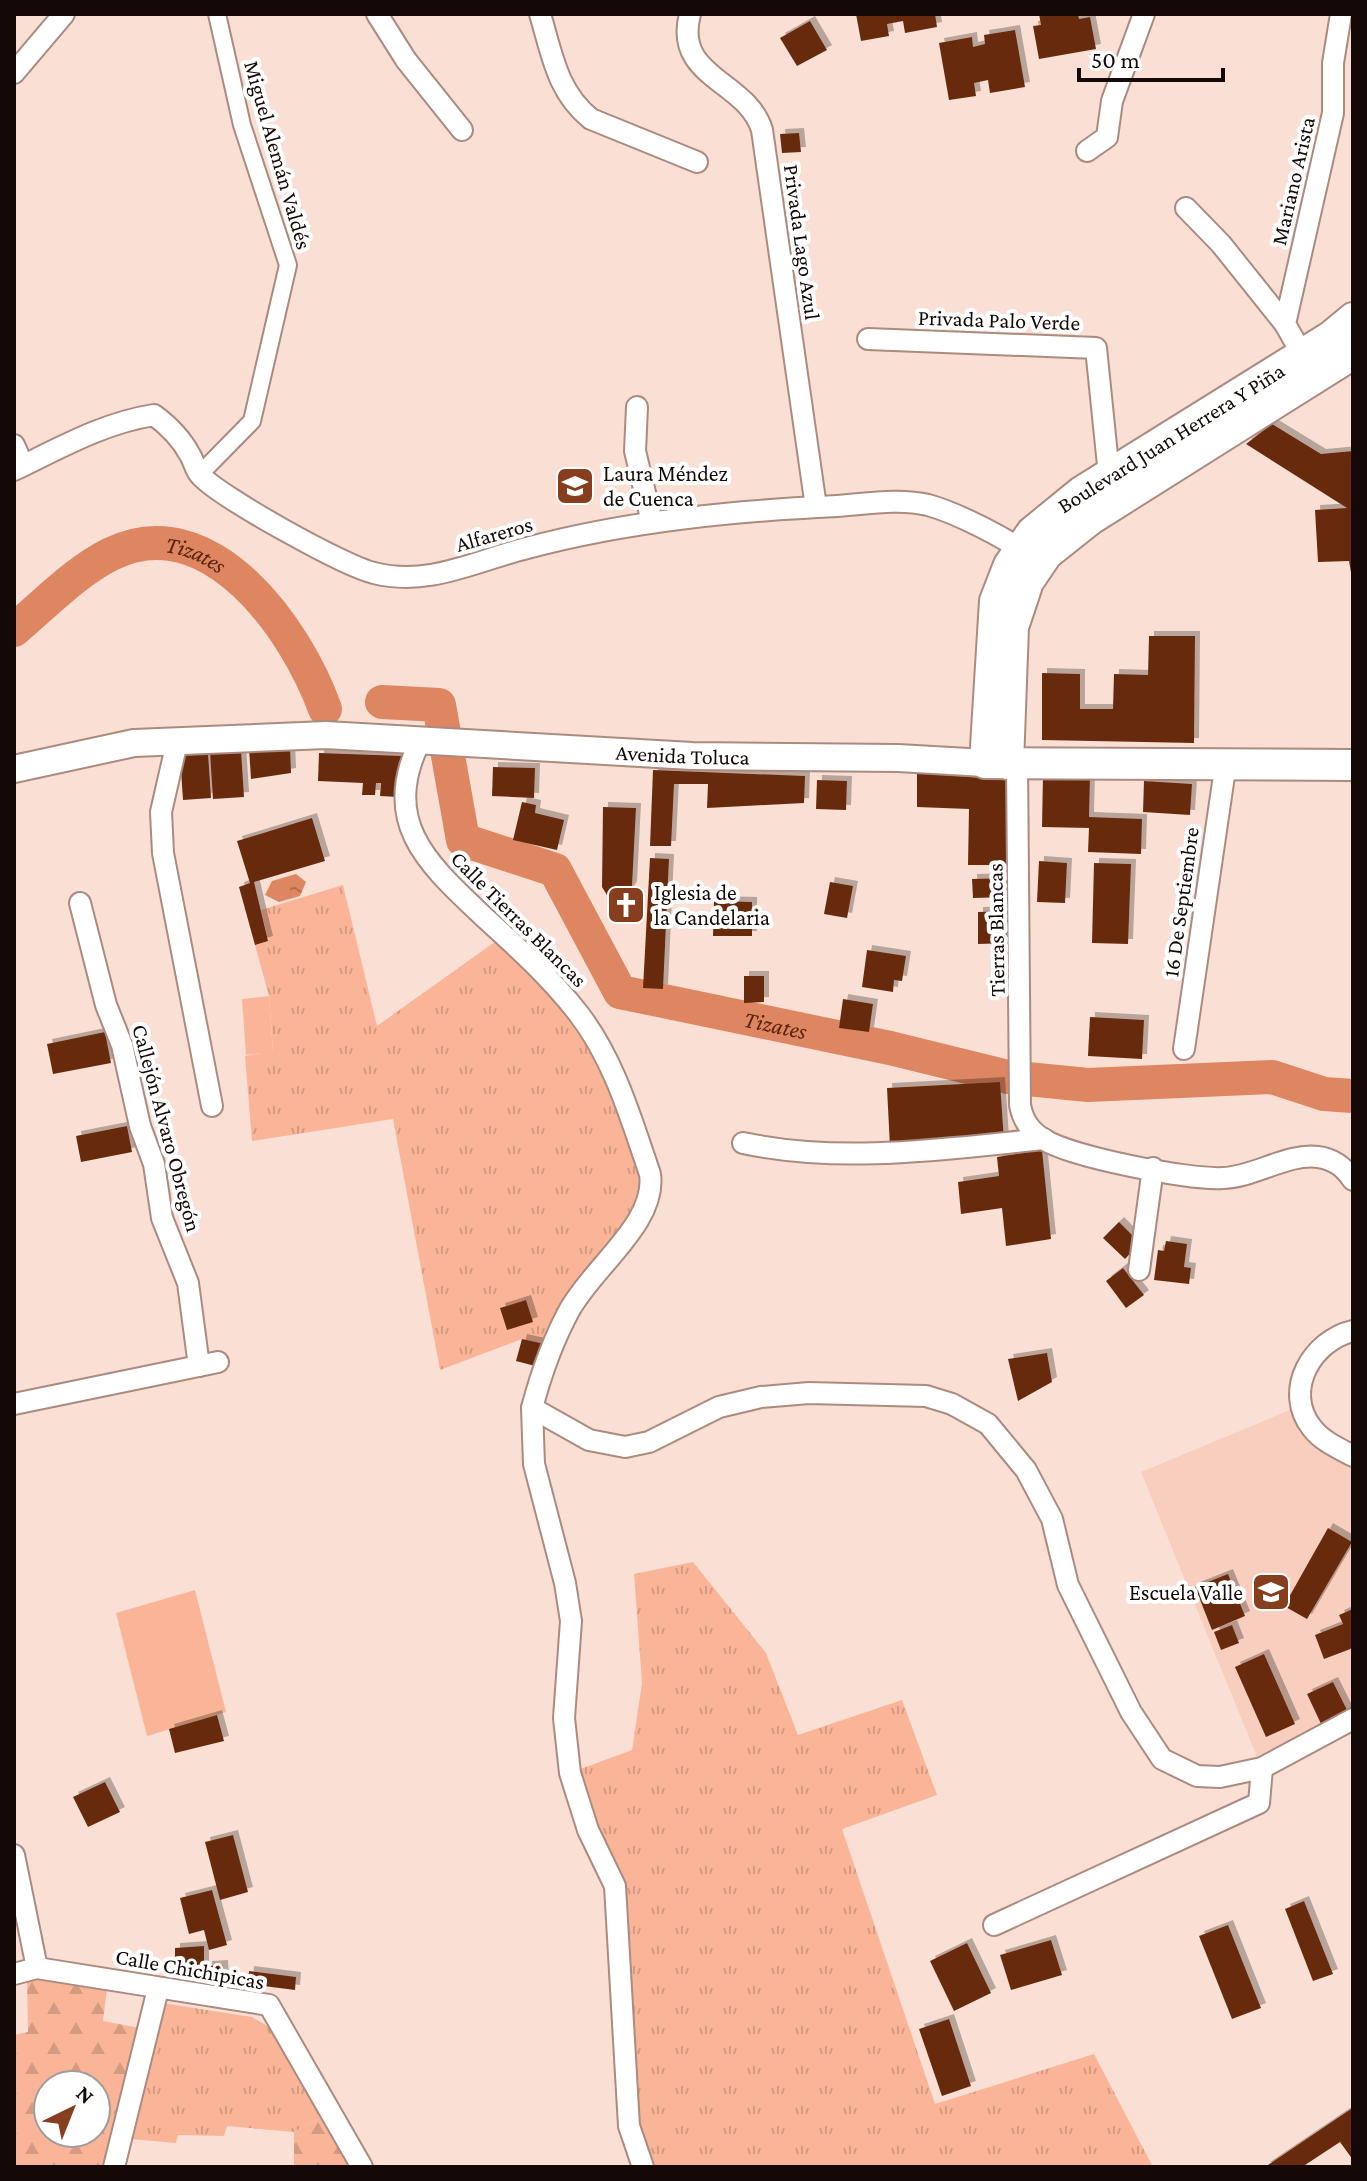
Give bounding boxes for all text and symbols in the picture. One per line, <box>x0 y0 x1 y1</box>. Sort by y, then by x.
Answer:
scale bar <box>1079 32 1223 82</box>
text: 50 m <box>1091 46 1140 73</box>
street label: Miguel Alemán Valdés <box>239 58 317 252</box>
street label: Mariano Arista <box>1266 114 1320 248</box>
street label: Privada Lago Azul <box>779 163 825 322</box>
street label: Privada Palo Verde <box>917 305 1081 335</box>
street label: Boulevard Juan Herrera Y Piña <box>1053 358 1289 518</box>
place label: Laura Méndez de Cuenca <box>603 461 728 511</box>
school or university icon: Laura Méndez de Cuenca <box>554 465 596 507</box>
street label: Alfareros <box>453 511 535 557</box>
water label: Tizates <box>164 530 232 578</box>
street label: Avenida Toluca <box>615 739 750 769</box>
street label: 16 De Septiembre <box>1158 825 1204 979</box>
street label: Calle Tierras Blancas <box>446 846 592 992</box>
street label: Tierras Blancas <box>982 863 1010 997</box>
place label: Iglesia de la Candelaria <box>654 880 770 930</box>
church icon: Iglesia de la Candelaria <box>605 884 647 926</box>
water label: Tizates <box>742 1005 810 1044</box>
street label: Callejón Alvaro Obregón <box>127 1022 207 1235</box>
school or university icon: Escuela Valle <box>1250 1571 1292 1613</box>
place label: Escuela Valle <box>1129 1580 1243 1605</box>
street label: Calle Chichipicas <box>114 1944 266 1994</box>
north arrow <box>32 2069 112 2149</box>
text: N <box>71 2080 99 2109</box>

